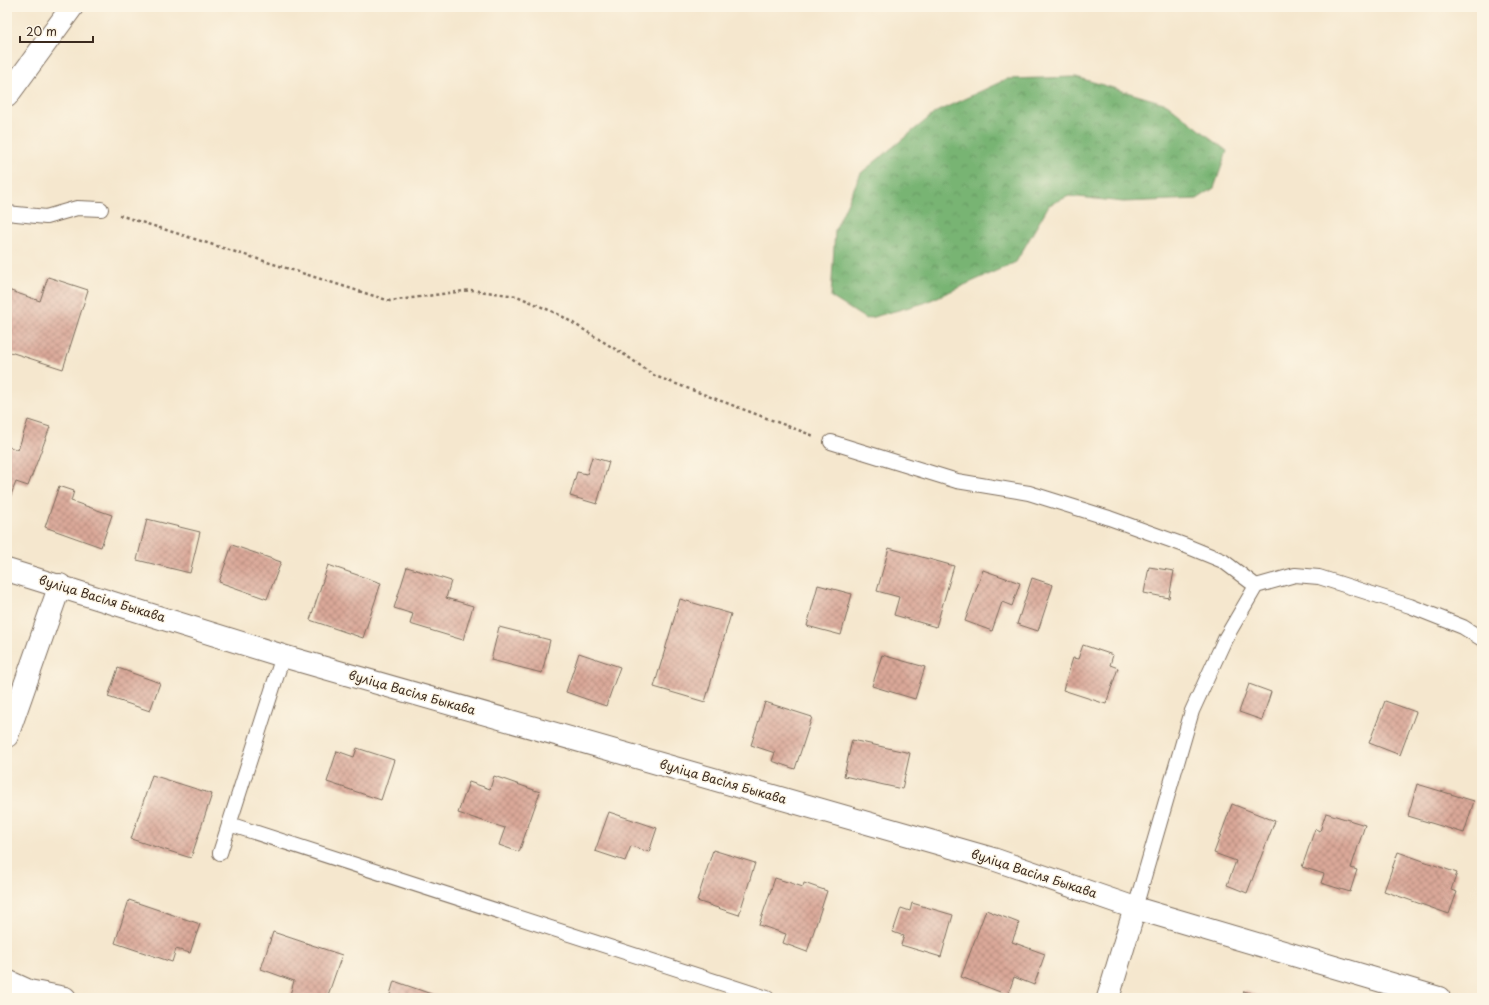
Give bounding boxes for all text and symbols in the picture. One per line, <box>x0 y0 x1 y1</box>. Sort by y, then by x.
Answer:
scale bar <box>20 18 93 44</box>
text: 20 m <box>26 22 57 40</box>
street label: вуліца Васіля Быкава <box>37 570 168 626</box>
street label: вуліца Васіля Быкава <box>347 665 478 719</box>
street label: вуліца Васіля Быкава <box>658 754 789 808</box>
street label: вуліца Васіля Быкава <box>969 844 1100 902</box>

